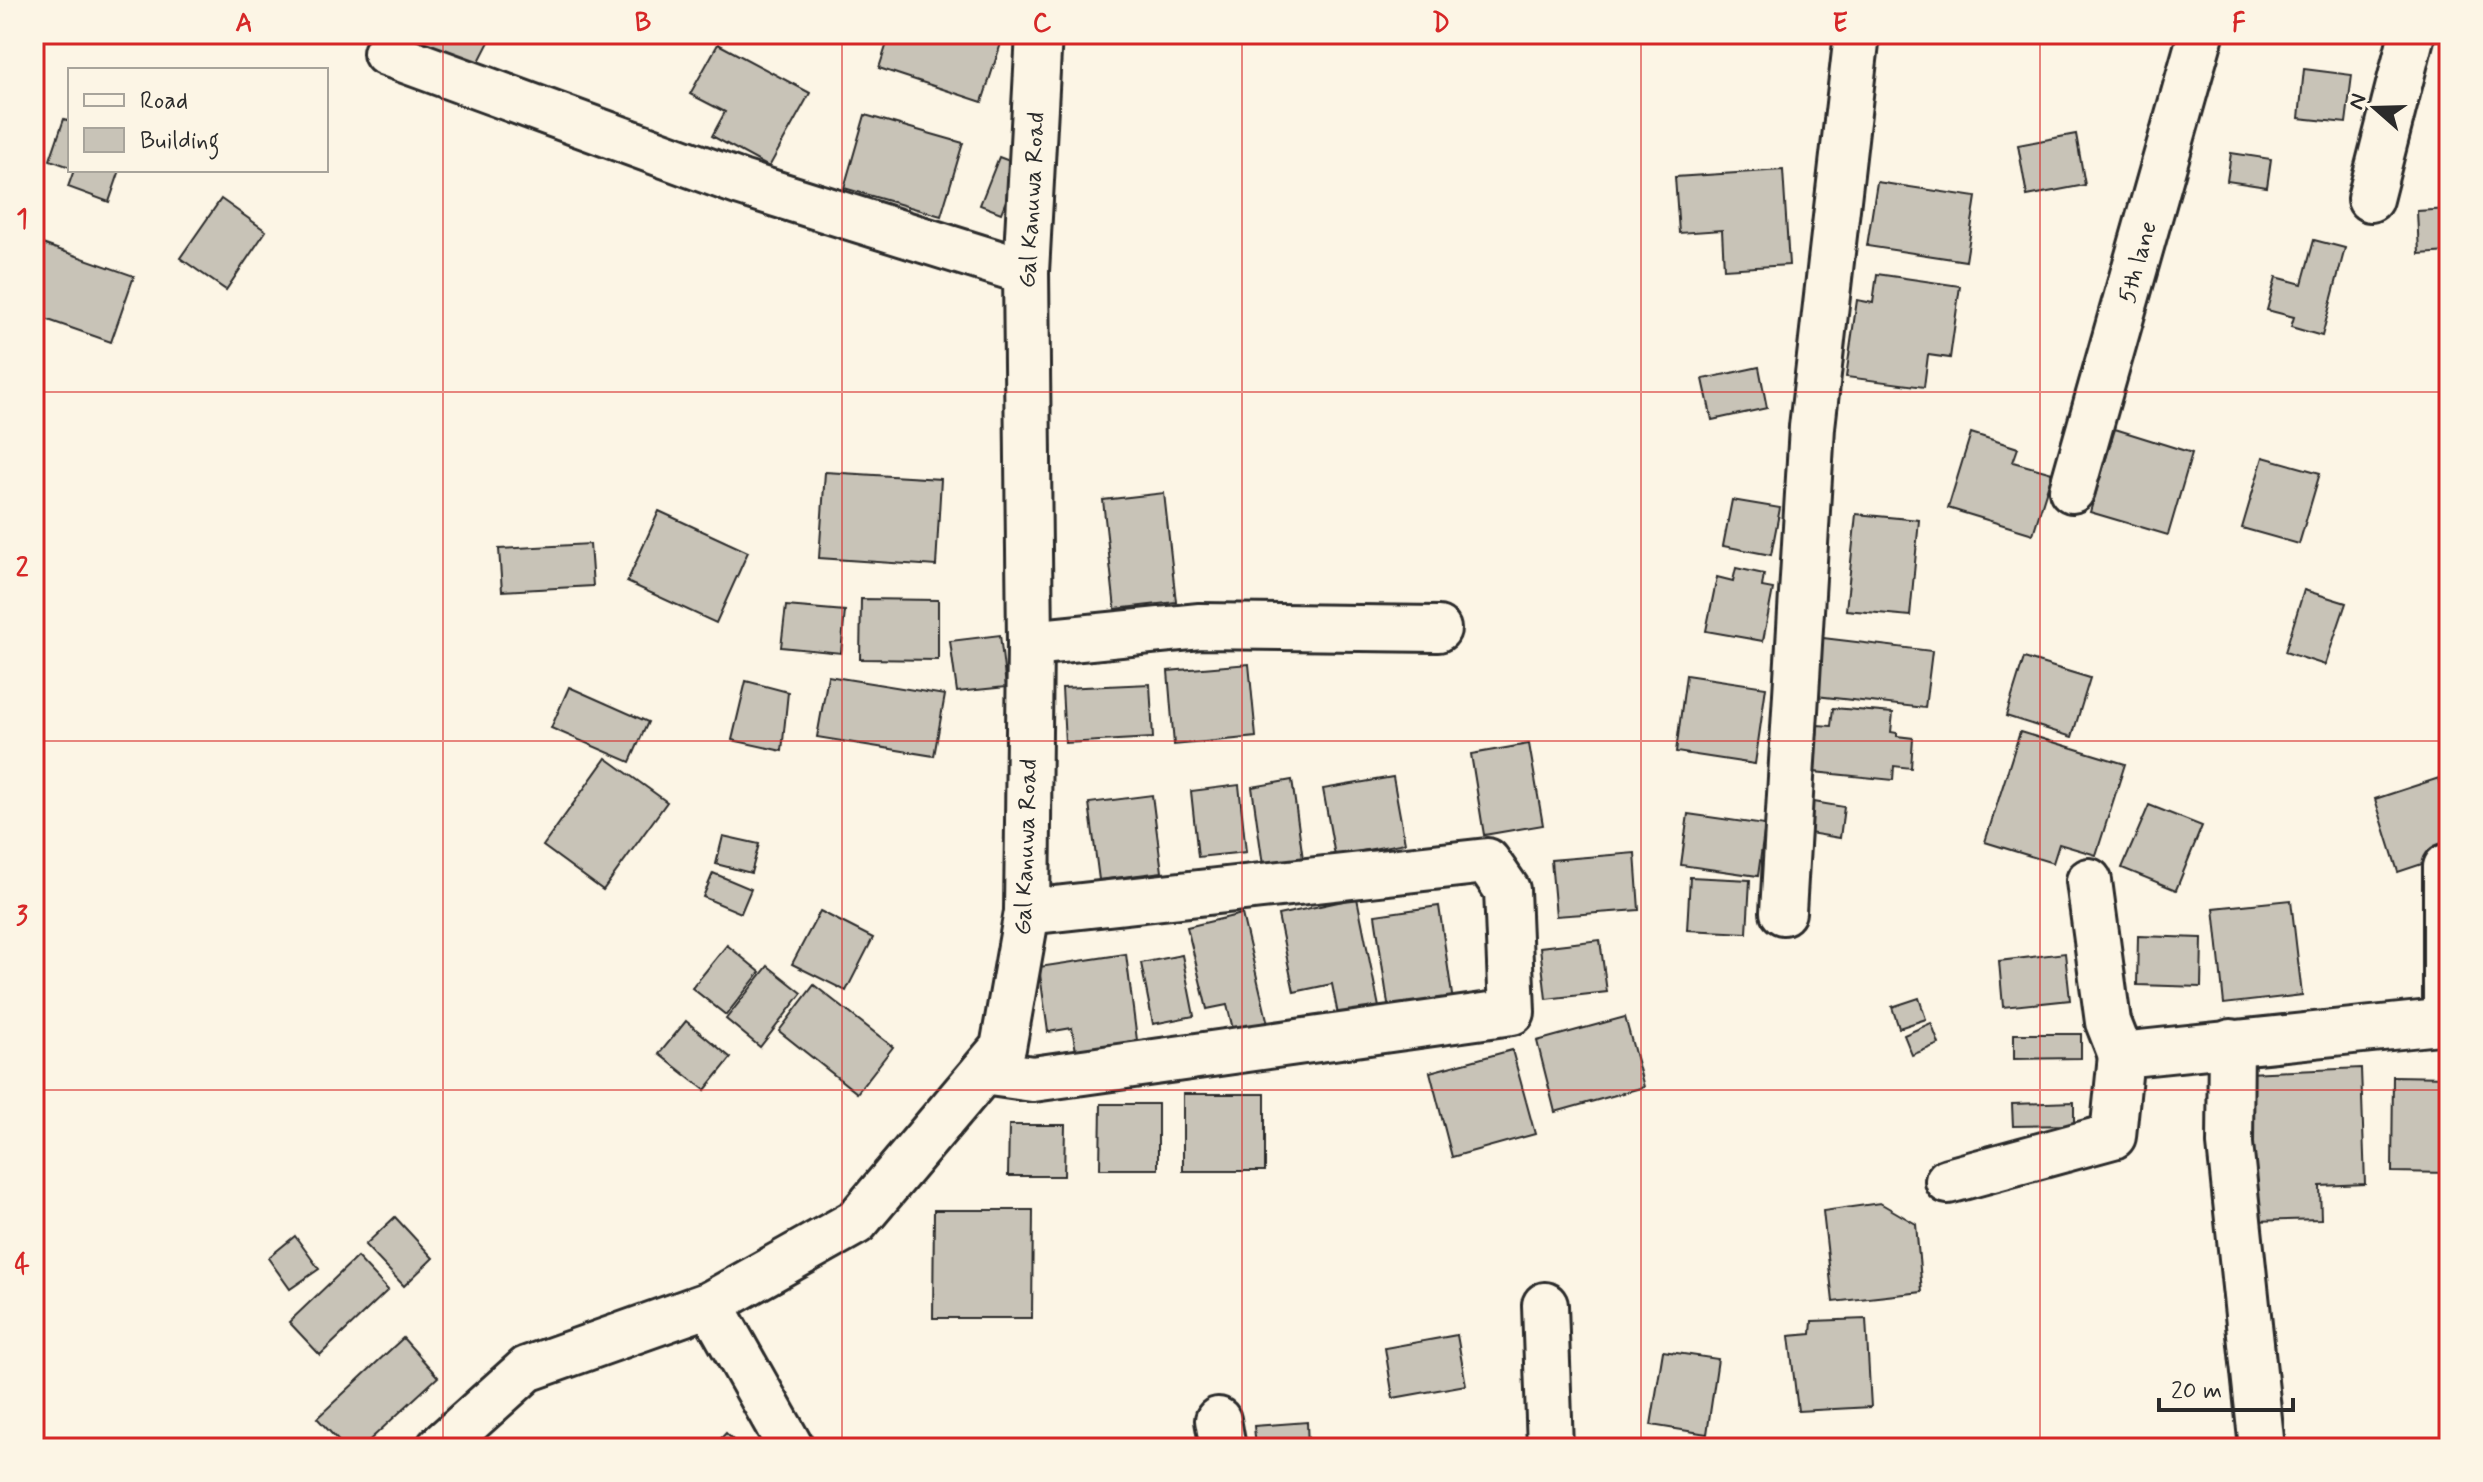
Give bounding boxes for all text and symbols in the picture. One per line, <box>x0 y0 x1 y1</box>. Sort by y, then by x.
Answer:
text: A <box>235 7 253 41</box>
text: B <box>635 7 651 41</box>
text: C <box>1033 7 1052 41</box>
text: D <box>1432 7 1450 41</box>
text: E <box>1832 7 1848 41</box>
text: F <box>2232 7 2246 41</box>
legend <box>68 68 328 172</box>
north arrow <box>2335 68 2415 148</box>
text: Road <box>140 86 188 117</box>
text: N <box>2342 90 2374 114</box>
street label: Gal Kanuwa Road <box>1012 111 1053 289</box>
text: Building <box>140 126 220 160</box>
text: 1 <box>16 203 28 237</box>
street label: 5th lane <box>2112 218 2165 307</box>
text: 2 <box>16 552 29 586</box>
street label: Gal Kanuwa Road <box>1008 758 1045 936</box>
text: 3 <box>16 900 28 934</box>
text: 4 <box>14 1249 30 1283</box>
scale bar <box>2159 1362 2293 1412</box>
text: 20 m <box>2171 1376 2222 1407</box>

